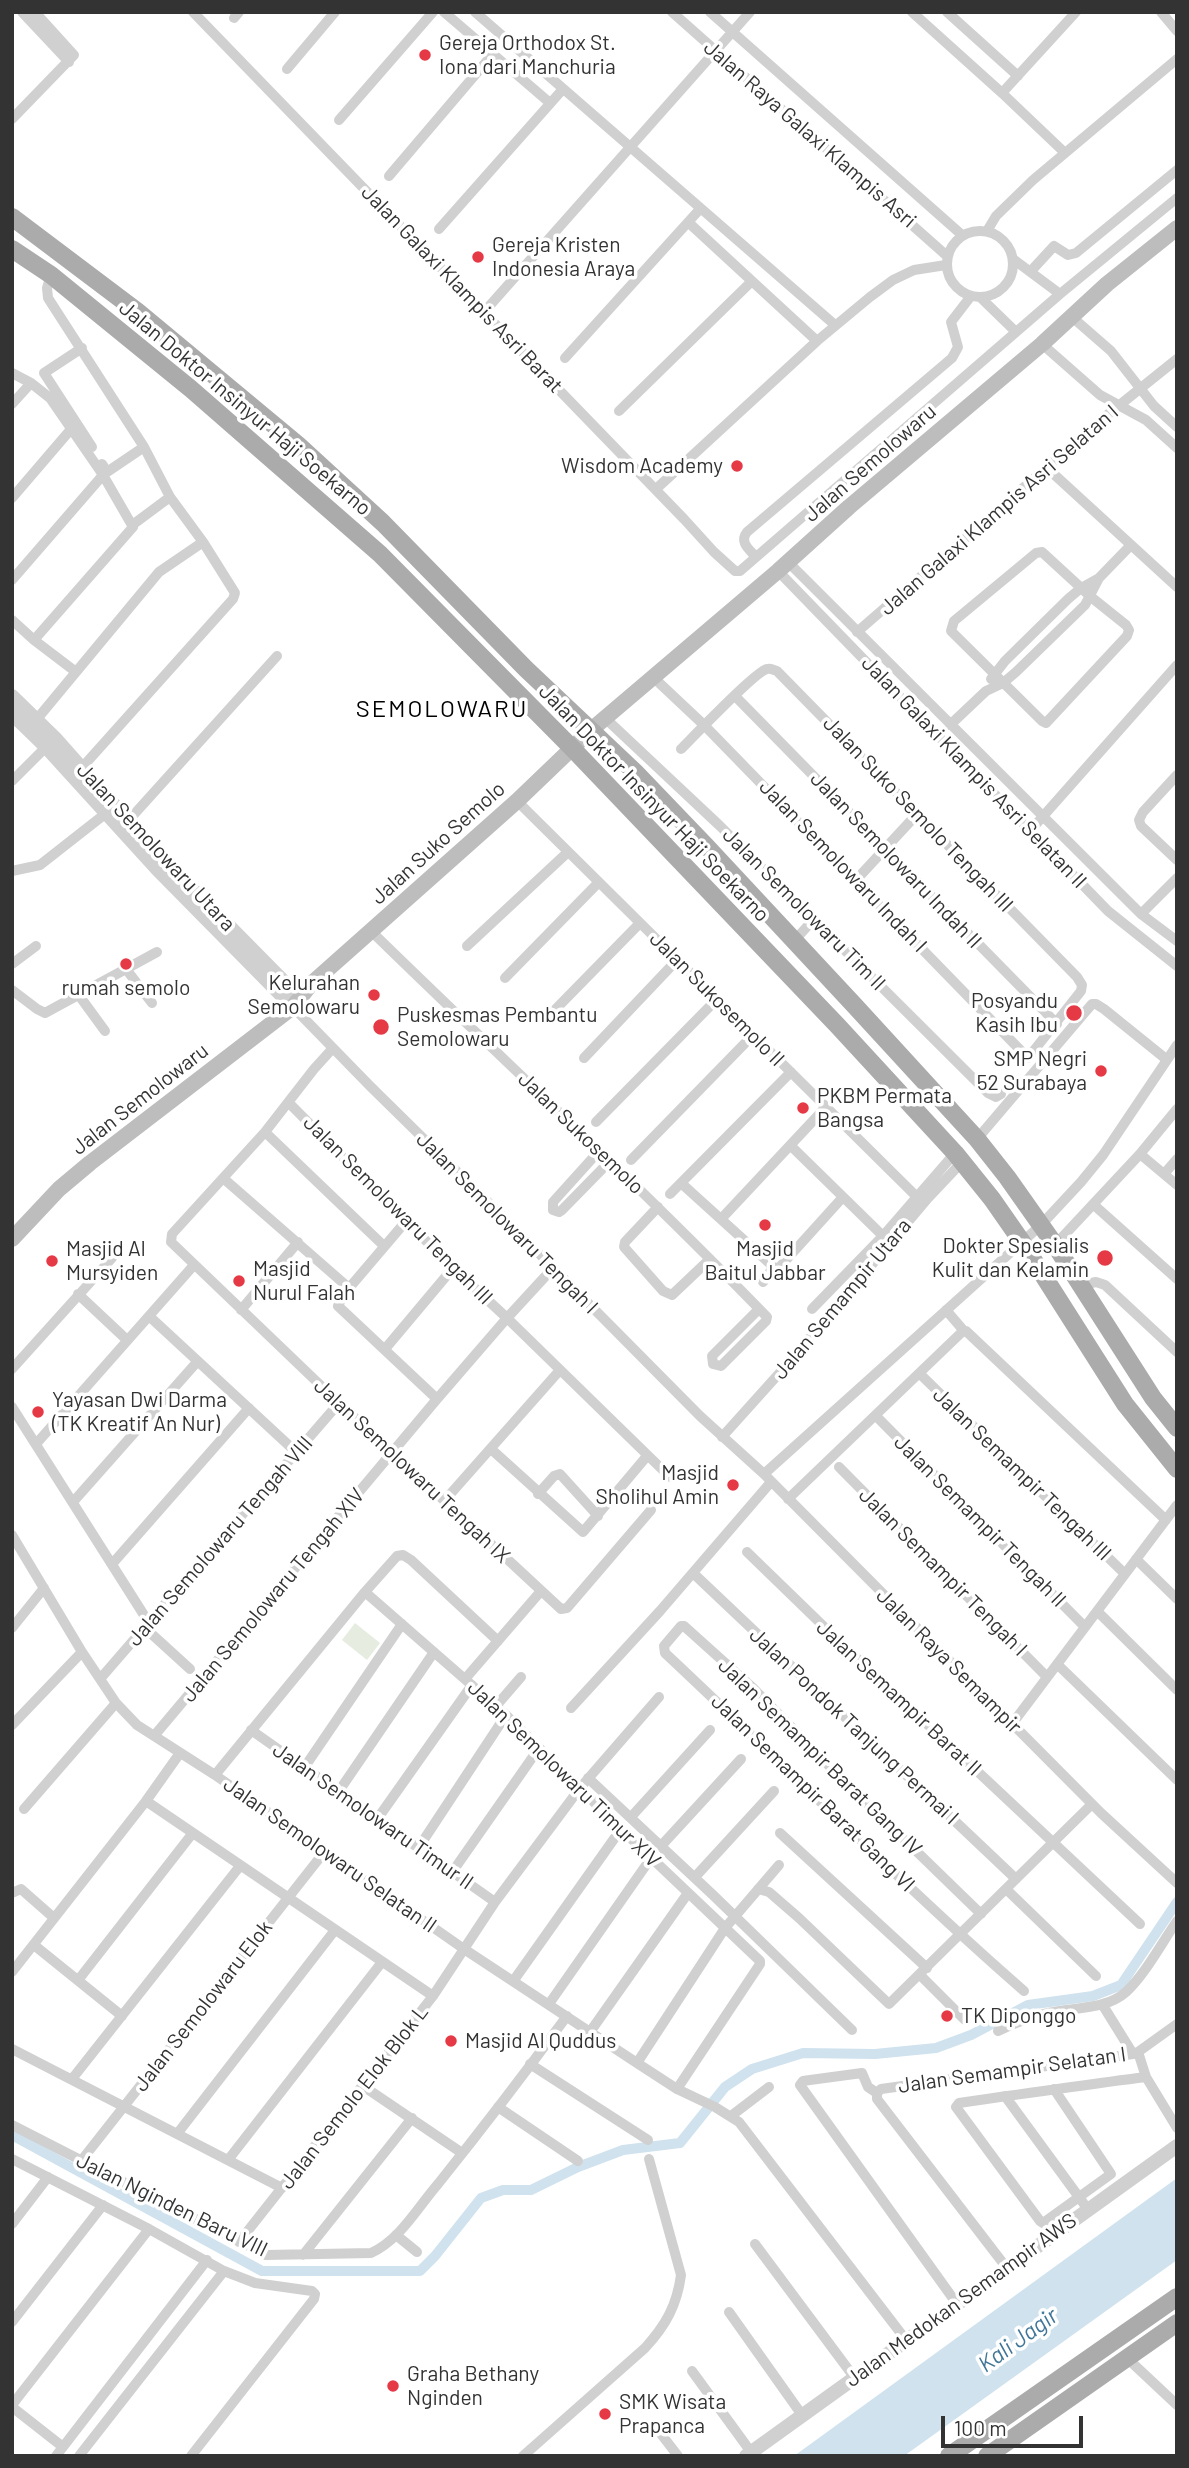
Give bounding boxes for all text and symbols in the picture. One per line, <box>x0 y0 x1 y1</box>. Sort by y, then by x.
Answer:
place label: Gereja Orthodox St. Iona dari Manchuria <box>439 30 616 80</box>
street label: Jalan Raya Galaxi Klampis Asri <box>699 35 921 233</box>
marker: Gereja Orthodox St. Iona dari Manchuria <box>417 47 433 63</box>
street label: Jalan Galaxi Klampis Asri Barat <box>356 180 568 398</box>
place label: Gereja Kristen Indonesia Araya <box>492 232 635 282</box>
marker: Gereja Kristen Indonesia Araya <box>470 249 486 265</box>
street label: Jalan Doktor Insinyur Haji Soekarno <box>114 295 376 521</box>
street label: Jalan Semolowaru <box>799 399 941 527</box>
street label: Jalan Galaxi Klampis Asri Selatan I <box>875 400 1123 620</box>
place label: Wisdom Academy <box>561 453 723 479</box>
marker: Wisdom Academy <box>729 458 745 474</box>
street label: Jalan Galaxi Klampis Asri Selatan II <box>856 651 1092 893</box>
street label: Jalan Doktor Insinyur Haji Soekarno <box>533 679 775 927</box>
district label: SEMOLOWARU <box>357 695 527 723</box>
street label: Jalan Suko Semolo Tengah III <box>818 711 1018 917</box>
street label: Jalan Semolowaru Utara <box>71 758 241 936</box>
street label: Jalan Semolowaru Indah II <box>805 766 987 954</box>
street label: Jalan Semolowaru Indah I <box>754 774 932 958</box>
street label: Jalan Suko Semolo <box>366 776 510 910</box>
street label: Jalan Semolowaru Tim II <box>717 822 891 996</box>
street label: Jalan Sukosemolo II <box>644 926 790 1072</box>
marker: rumah semolo <box>118 956 134 972</box>
place label: Kelurahan Semolowaru <box>247 970 360 1020</box>
place label: rumah semolo <box>62 975 190 1001</box>
marker: Kelurahan Semolowaru <box>366 987 382 1003</box>
place label: Posyandu Kasih Ibu <box>971 988 1058 1038</box>
place label: Puskesmas Pembantu Semolowaru <box>397 1002 597 1052</box>
marker: Posyandu Kasih Ibu <box>1064 1003 1084 1023</box>
marker: Puskesmas Pembantu Semolowaru <box>371 1017 391 1037</box>
street label: Jalan Semolowaru <box>67 1038 213 1160</box>
place label: SMP Negri 52 Surabaya <box>977 1046 1087 1096</box>
marker: SMP Negri 52 Surabaya <box>1093 1063 1109 1079</box>
street label: Jalan Sukosemolo <box>513 1067 649 1199</box>
place label: PKBM Permata Bangsa <box>817 1083 952 1133</box>
marker: PKBM Permata Bangsa <box>795 1100 811 1116</box>
street label: Jalan Semolowaru Tengah III <box>298 1110 498 1310</box>
street label: Jalan Semolowaru Tengah I <box>411 1127 603 1319</box>
street label: Jalan Semampir Utara <box>767 1214 917 1384</box>
marker: Masjid Baitul Jabbar <box>757 1217 773 1233</box>
place label: Dokter Spesialis Kulit dan Kelamin <box>932 1233 1089 1283</box>
place label: Masjid Al Mursyiden <box>66 1236 158 1286</box>
place label: Masjid Baitul Jabbar <box>704 1236 826 1286</box>
marker: Dokter Spesialis Kulit dan Kelamin <box>1095 1248 1115 1268</box>
marker: Masjid Al Mursyiden <box>44 1253 60 1269</box>
place label: Masjid Nurul Falah <box>253 1256 355 1306</box>
marker: Masjid Nurul Falah <box>231 1273 247 1289</box>
street label: Jalan Semolowaru Tengah IX <box>309 1373 515 1569</box>
street label: Jalan Semampir Tengah III <box>927 1382 1117 1566</box>
place label: Yayasan Dwi Darma (TK Kreatif An Nur) <box>52 1387 227 1437</box>
marker: Yayasan Dwi Darma (TK Kreatif An Nur) <box>30 1404 46 1420</box>
street label: Jalan Semampir Tengah II <box>889 1430 1071 1612</box>
street label: Jalan Semolowaru Tengah VIII <box>122 1431 318 1651</box>
place label: Masjid Sholihul Amin <box>596 1460 719 1510</box>
marker: Masjid Sholihul Amin <box>725 1477 741 1493</box>
street label: Jalan Semolowaru Tengah XIV <box>176 1483 370 1707</box>
street label: Jalan Semampir Tengah I <box>854 1483 1032 1661</box>
street label: Jalan Raya Semampir <box>871 1583 1027 1739</box>
street label: Jalan Semampir Barat II <box>811 1615 987 1781</box>
street label: Jalan Pondok Tanjung Permai I <box>744 1622 964 1830</box>
street label: Jalan Semampir Barat Gang IV <box>713 1653 927 1861</box>
street label: Jalan Semolowaru Timur XIV <box>462 1675 666 1873</box>
street label: Jalan Semampir Barat Gang VI <box>706 1689 920 1897</box>
street label: Jalan Semolowaru Timur II <box>268 1737 478 1895</box>
street label: Jalan Semolowaru Selatan II <box>219 1772 441 1938</box>
street label: Jalan Semolowaru Elok <box>128 1915 278 2097</box>
street label: Jalan Semolo Elok Blok L <box>274 2000 434 2194</box>
place label: TK Diponggo <box>961 2003 1076 2029</box>
marker: TK Diponggo <box>939 2008 955 2024</box>
place label: Masjid Al Quddus <box>465 2028 616 2054</box>
marker: Masjid Al Quddus <box>443 2033 459 2049</box>
street label: Jalan Semampir Selatan I <box>896 2042 1128 2098</box>
street label: Jalan Nginden Baru VIII <box>72 2148 272 2262</box>
street label: Jalan Medokan Semampir AWS <box>840 2208 1082 2392</box>
water label: Kali Jagir <box>973 2302 1063 2378</box>
place label: Graha Bethany Nginden <box>407 2361 539 2411</box>
marker: Graha Bethany Nginden <box>385 2378 401 2394</box>
place label: SMK Wisata Prapanca <box>619 2389 726 2439</box>
scale bar <box>944 2402 1086 2446</box>
marker: SMK Wisata Prapanca <box>597 2406 613 2422</box>
text: 100 m <box>954 2415 1007 2440</box>

